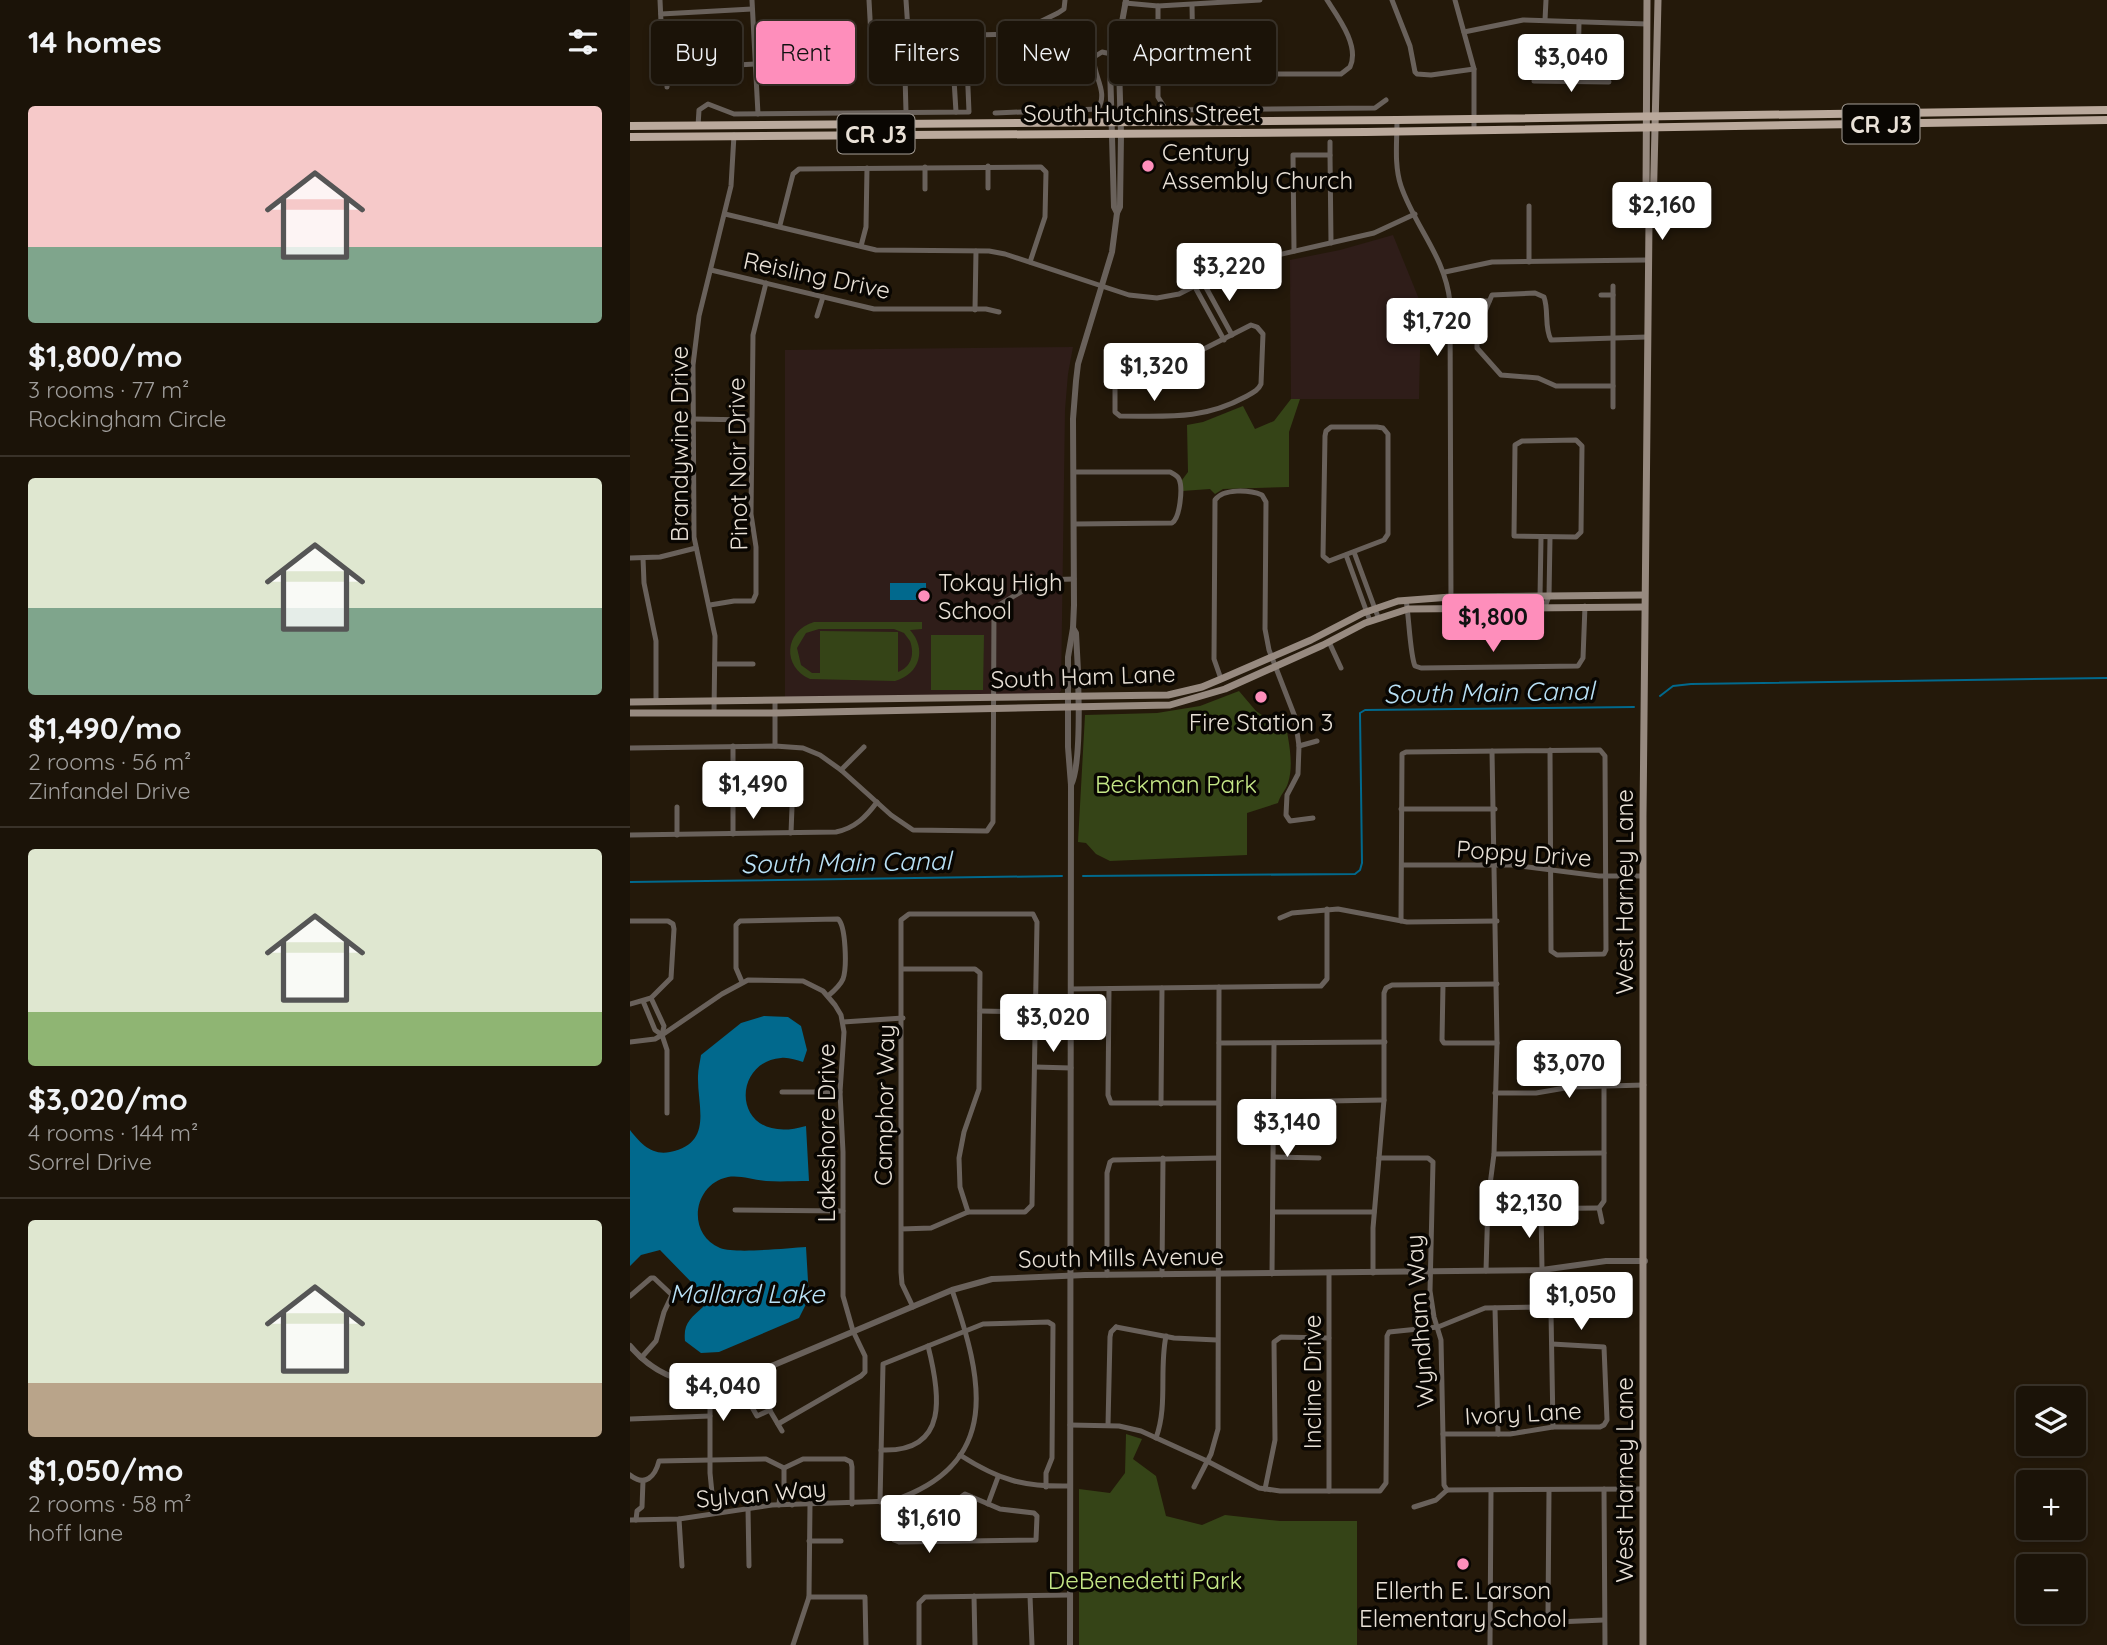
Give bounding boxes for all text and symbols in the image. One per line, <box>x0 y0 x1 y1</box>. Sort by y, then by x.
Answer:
chip: Buy <box>651 21 742 84</box>
chip: Rent <box>756 21 855 84</box>
chip: Filters <box>869 21 984 84</box>
chip: New <box>998 21 1095 84</box>
chip: Apartment <box>1109 21 1276 84</box>
text: 14 homes <box>28 23 162 61</box>
icon: filters <box>564 23 602 61</box>
pin: $3,040 <box>1514 34 1628 94</box>
text: $3,040 <box>1534 42 1608 71</box>
street label: South Hutchins Street <box>1023 98 1261 128</box>
road number: CR J3 <box>1842 105 1920 144</box>
road number: CR J3 <box>838 114 914 154</box>
place label: Century Assembly Church <box>1162 137 1353 195</box>
icon: home <box>252 152 378 278</box>
marker: Century Assembly Church <box>1140 158 1156 174</box>
pin: $2,160 <box>1605 182 1719 242</box>
text: $2,160 <box>1628 190 1696 219</box>
pin: $3,220 <box>1172 244 1286 303</box>
street label: Reisling Drive <box>741 245 893 305</box>
text: $3,220 <box>1193 251 1265 280</box>
pin: $1,720 <box>1380 298 1494 358</box>
text: $1,720 <box>1403 306 1471 335</box>
text: $1,800/mo <box>28 337 183 375</box>
pin: $1,320 <box>1097 344 1211 403</box>
street label: Brandywine Drive <box>664 346 694 542</box>
text: $1,320 <box>1120 351 1188 380</box>
text: 3 rooms · 77 m² <box>28 375 189 404</box>
street label: Pinot Noir Drive <box>720 377 754 551</box>
text: Rockingham Circle <box>28 404 227 433</box>
icon: home <box>252 524 378 650</box>
place label: Tokay High School <box>938 567 1063 625</box>
marker: Tokay High School <box>916 588 932 604</box>
pin: $1,800 <box>1436 594 1550 654</box>
text: $1,800 <box>1458 602 1528 631</box>
street label: South Ham Lane <box>990 658 1176 694</box>
water label: South Main Canal <box>1384 674 1597 710</box>
marker: Fire Station 3 <box>1253 689 1269 705</box>
place label: Fire Station 3 <box>1189 707 1333 737</box>
text: $1,490/mo <box>28 709 182 747</box>
text: 2 rooms · 56 m² <box>28 747 191 776</box>
pin: $1,490 <box>696 762 810 821</box>
text: $1,490 <box>718 769 788 798</box>
park label: Beckman Park <box>1095 769 1257 799</box>
text: Zinfandel Drive <box>28 776 190 805</box>
street label: West Harney Lane <box>1609 789 1639 995</box>
street label: Poppy Drive <box>1455 833 1593 873</box>
water label: South Main Canal <box>741 844 954 880</box>
icon: home <box>252 895 378 1021</box>
pin: $3,020 <box>996 995 1110 1054</box>
text: $3,020 <box>1016 1002 1090 1031</box>
street label: Camphor Way <box>868 1024 900 1186</box>
pin: $3,070 <box>1512 1040 1626 1100</box>
street label: Lakeshore Drive <box>811 1043 841 1223</box>
text: $3,070 <box>1533 1048 1605 1077</box>
text: $3,020/mo <box>28 1080 188 1118</box>
pin: $3,140 <box>1230 1100 1344 1159</box>
text: $3,140 <box>1253 1107 1321 1136</box>
text: 4 rooms · 144 m² <box>28 1118 198 1147</box>
text: Sorrel Drive <box>28 1147 152 1176</box>
pin: $2,130 <box>1472 1180 1586 1240</box>
text: $2,130 <box>1496 1188 1562 1217</box>
street label: Wyndham Way <box>1398 1234 1440 1408</box>
street label: South Mills Avenue <box>1018 1240 1224 1274</box>
icon: home <box>252 1266 378 1392</box>
pin: $1,050 <box>1524 1272 1638 1332</box>
water label: Mallard Lake <box>670 1277 826 1310</box>
text: $1,050 <box>1546 1280 1616 1309</box>
street label: Incline Drive <box>1297 1315 1327 1449</box>
pin: $4,040 <box>666 1364 780 1423</box>
text: $4,040 <box>685 1371 761 1400</box>
street label: West Harney Lane <box>1609 1377 1639 1583</box>
map controls <box>2016 1386 2086 1624</box>
button: layers <box>2016 1386 2086 1456</box>
street label: Ivory Lane <box>1464 1395 1582 1431</box>
text: $1,050/mo <box>28 1451 183 1489</box>
button: + <box>2016 1470 2086 1540</box>
street label: Sylvan Way <box>695 1472 827 1514</box>
text: 2 rooms · 58 m² <box>28 1489 191 1518</box>
pin: $1,610 <box>872 1496 986 1555</box>
text: $1,610 <box>897 1503 961 1532</box>
text: hoff lane <box>28 1518 123 1547</box>
button: − <box>2016 1554 2086 1624</box>
marker: Ellerth E. Larson Elementary School <box>1455 1556 1471 1572</box>
park label: DeBenedetti Park <box>1048 1565 1242 1595</box>
place label: Ellerth E. Larson Elementary School <box>1359 1575 1567 1633</box>

